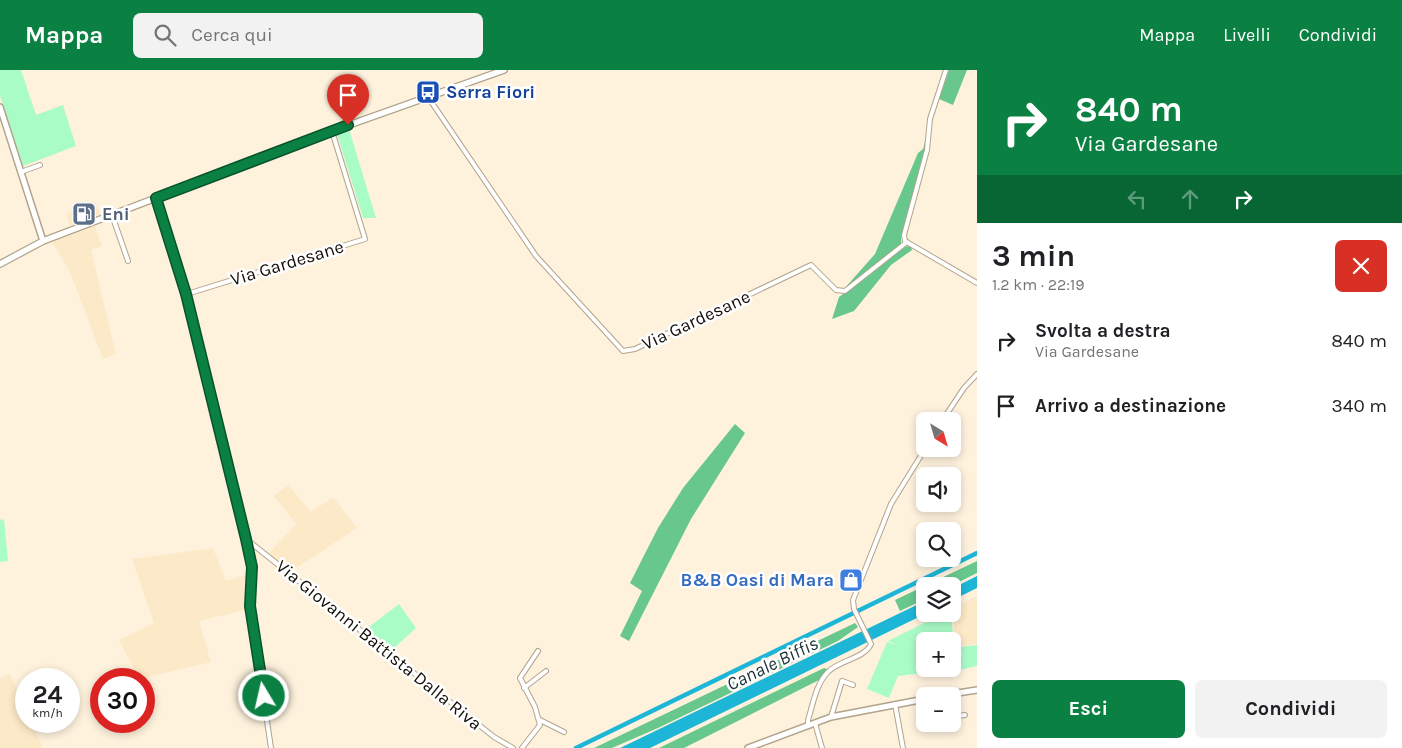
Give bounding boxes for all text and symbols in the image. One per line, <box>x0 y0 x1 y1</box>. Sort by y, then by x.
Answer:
search box <box>133 13 483 58</box>
text: Mappa <box>25 21 103 49</box>
icon: search <box>151 21 179 49</box>
text: Cerca qui <box>191 24 273 46</box>
text: Mappa <box>1139 24 1195 46</box>
text: Livelli <box>1223 24 1271 46</box>
text: Condividi <box>1299 24 1377 46</box>
pin <box>327 74 369 125</box>
bus stop icon: Serra Fiori <box>415 79 441 105</box>
icon: arrive <box>334 81 362 109</box>
place label: Serra Fiori <box>446 81 535 103</box>
text: 840 m <box>1075 89 1183 130</box>
icon: right <box>992 90 1057 155</box>
text: Via Gardesane <box>1075 131 1218 157</box>
icon: left <box>1123 185 1151 213</box>
icon: ahead <box>1176 185 1204 213</box>
icon: right <box>1229 185 1257 213</box>
fuel station icon: Eni <box>71 201 97 227</box>
place label: Eni <box>102 203 130 225</box>
street label: Via Gardesane <box>228 235 346 291</box>
text: 3 min <box>992 238 1075 274</box>
button: close <box>1335 240 1387 292</box>
text: 1.2 km · 22:19 <box>992 275 1084 294</box>
street label: Via Gardesane <box>638 285 754 355</box>
text: Svolta a destra <box>1035 320 1171 342</box>
icon: right <box>992 327 1020 355</box>
text: 840 m <box>1331 330 1387 352</box>
text: Via Gardesane <box>1035 342 1139 361</box>
icon: arrive <box>992 392 1020 420</box>
text: Arrivo a destinazione <box>1035 395 1226 417</box>
text: 340 m <box>1332 395 1387 417</box>
north arrow <box>916 412 961 458</box>
map controls <box>916 412 961 732</box>
button: sound <box>916 467 961 512</box>
button: search <box>916 522 961 567</box>
street label: Via Giovanni Battista Dalla Riva <box>272 555 486 735</box>
shop icon: B&B Oasi di Mara <box>838 567 864 593</box>
place label: B&B Oasi di Mara <box>681 569 834 591</box>
button: layers <box>916 577 961 622</box>
water label: Canale Biffis <box>723 632 822 696</box>
button: + <box>916 632 961 677</box>
speed limit sign: 30 <box>90 668 155 733</box>
position arrow <box>237 669 289 721</box>
text: 24 <box>32 680 63 709</box>
button: Esci <box>992 680 1185 738</box>
button: Condividi <box>1195 680 1387 738</box>
button: − <box>916 687 961 732</box>
text: km/h <box>32 706 63 720</box>

